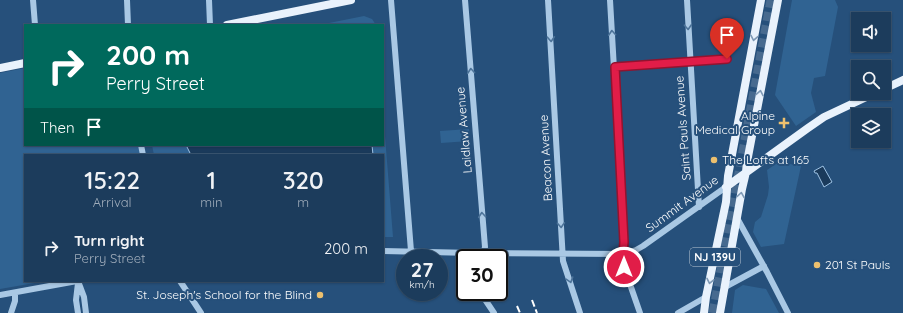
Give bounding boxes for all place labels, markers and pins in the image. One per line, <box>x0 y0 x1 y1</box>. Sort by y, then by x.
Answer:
pin <box>710 18 744 59</box>
place label: Alpine Medical Group <box>695 108 775 137</box>
marker: Alpine Medical Group <box>778 117 790 129</box>
place label: The Lofts at 165 <box>722 152 809 167</box>
marker: The Lofts at 165 <box>709 155 719 165</box>
place label: 201 St Pauls <box>825 257 890 272</box>
marker: 201 St Pauls <box>812 260 822 270</box>
place label: St. Joseph's School for the Blind <box>136 287 312 302</box>
marker: St. Joseph's School for the Blind <box>315 290 325 300</box>

